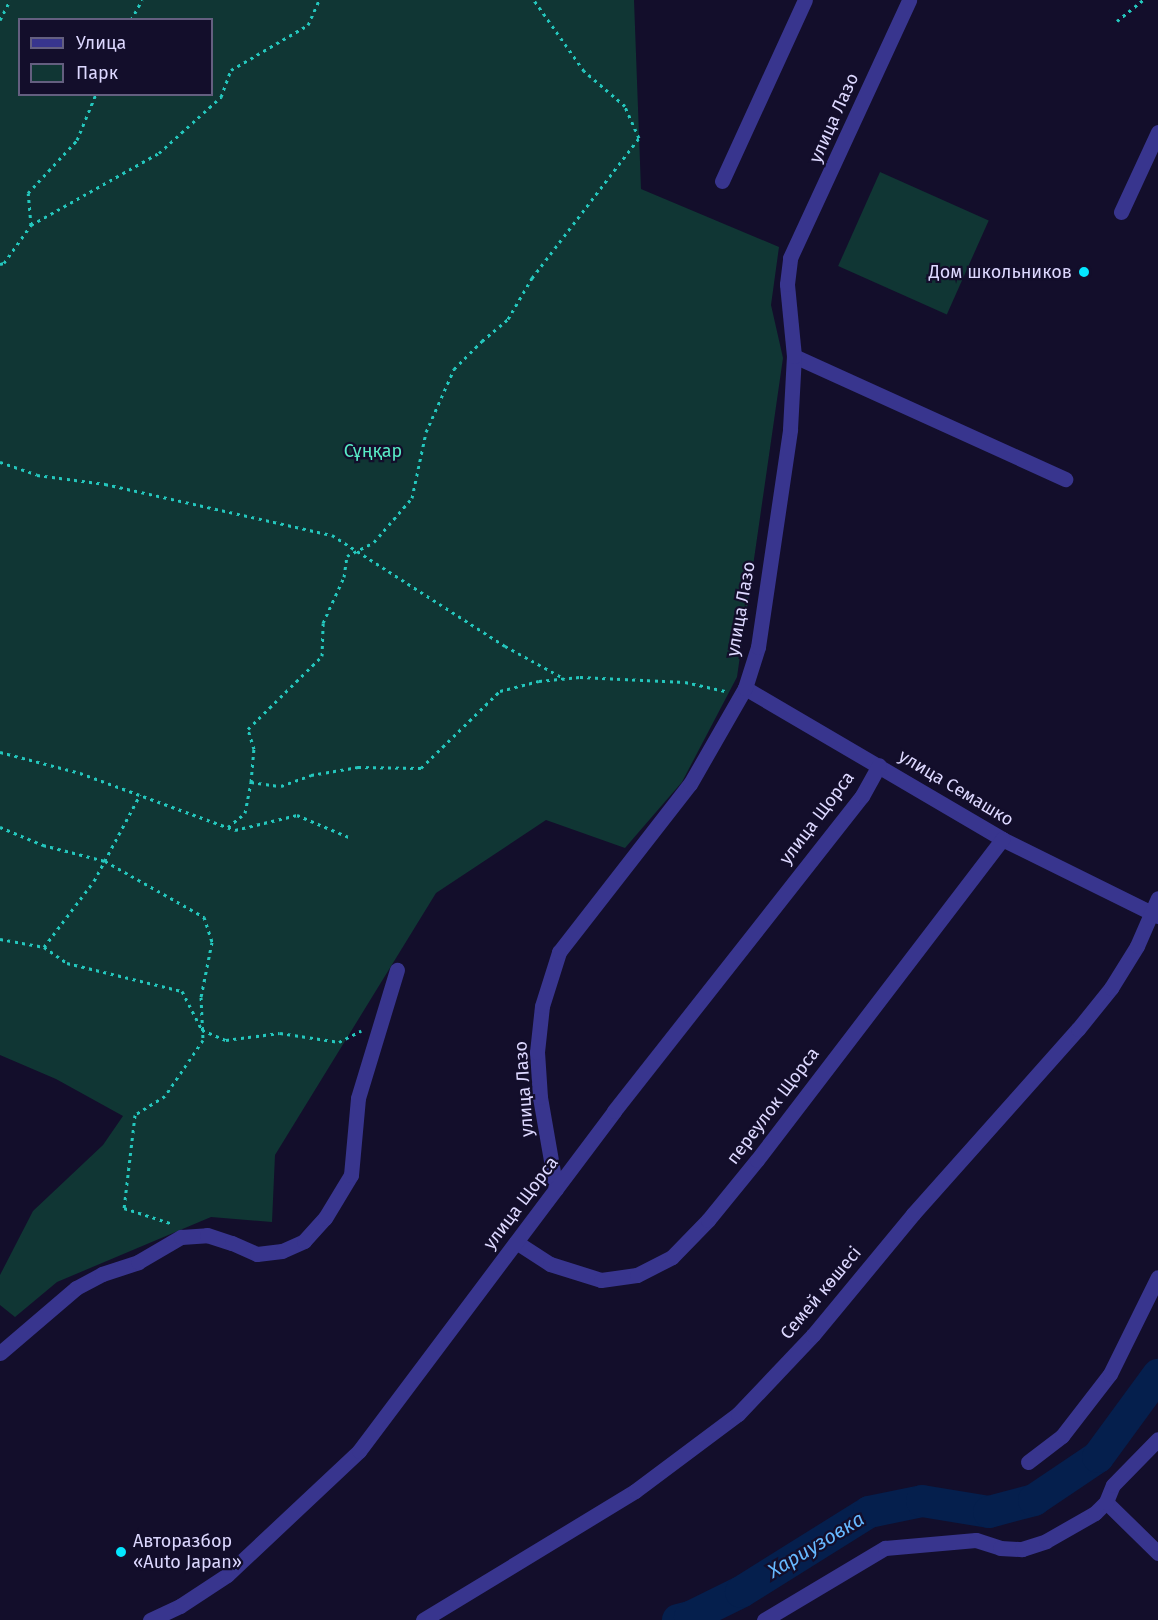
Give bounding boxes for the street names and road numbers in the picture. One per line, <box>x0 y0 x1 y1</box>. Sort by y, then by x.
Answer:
street label: улица Лазо <box>805 70 863 166</box>
street label: улица Лазо <box>722 560 760 658</box>
street label: улица Семашко <box>895 745 1017 831</box>
street label: улица Щорса <box>775 767 859 869</box>
street label: улица Лазо <box>510 1040 538 1138</box>
street label: переулок Щорса <box>722 1043 824 1169</box>
street label: улица Щорса <box>479 1152 563 1254</box>
street label: Семей көшесі <box>776 1242 866 1344</box>

